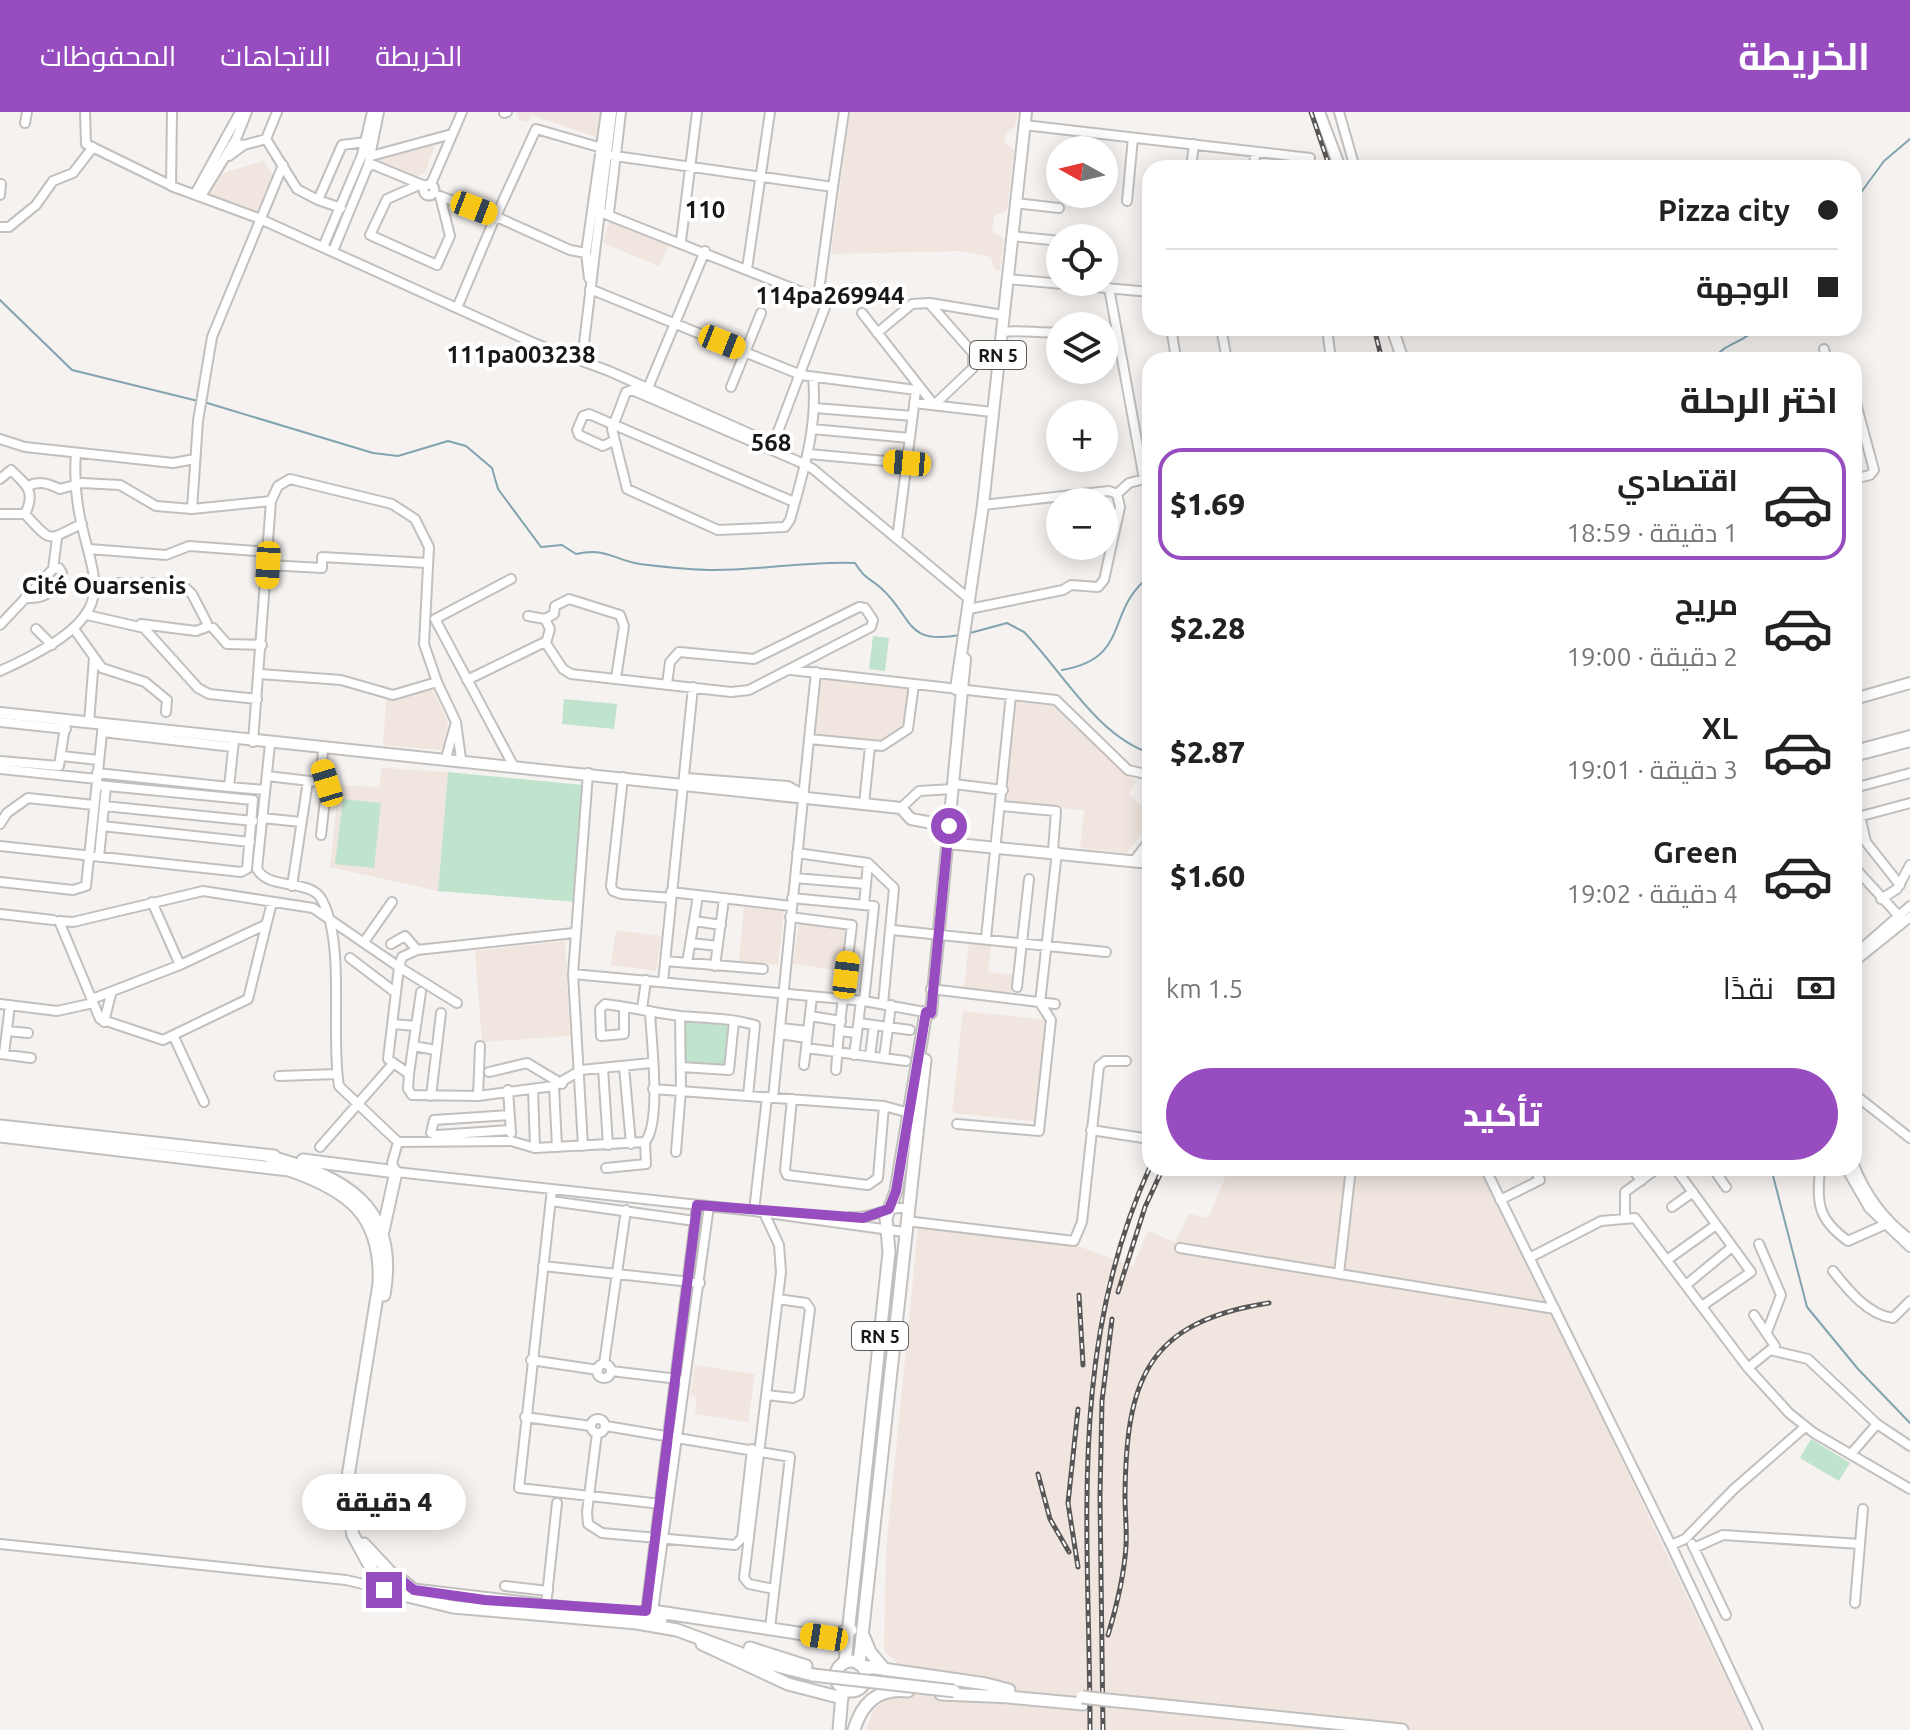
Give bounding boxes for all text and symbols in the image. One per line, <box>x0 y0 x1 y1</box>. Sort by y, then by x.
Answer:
text: الخريطة <box>1738 35 1870 77</box>
text: المحفوظات <box>40 40 176 71</box>
text: الاتجاهات <box>220 40 331 71</box>
text: الخريطة <box>375 40 463 71</box>
north arrow <box>1046 136 1118 208</box>
map controls <box>1046 136 1118 560</box>
car <box>447 188 501 228</box>
text: Pizza city <box>1658 193 1790 227</box>
district label: 110 <box>685 196 725 223</box>
button: locate <box>1046 224 1118 296</box>
text: الوجهة <box>1696 270 1790 304</box>
district label: 114pa269944 <box>755 282 905 309</box>
button: layers <box>1046 312 1118 384</box>
car <box>695 322 749 362</box>
district label: 111pa003238 <box>446 341 596 368</box>
road number: RN 5 <box>970 341 1026 369</box>
text: اختر الرحلة <box>1680 379 1838 420</box>
button: + <box>1046 400 1118 472</box>
district label: 568 <box>751 429 791 456</box>
car <box>882 449 932 477</box>
text: اقتصادي <box>1617 463 1738 497</box>
icon: car <box>1762 468 1834 540</box>
text: $1.69 <box>1170 487 1245 521</box>
button: − <box>1046 488 1118 560</box>
text: 1 دقيقة · 18:59 <box>1566 518 1738 547</box>
car <box>255 540 281 590</box>
district label: Cité Ouarsenis <box>22 572 186 599</box>
text: مريح <box>1675 587 1738 621</box>
icon: car <box>1762 592 1834 664</box>
text: $2.28 <box>1170 611 1245 645</box>
text: 2 دقيقة · 19:00 <box>1566 642 1738 671</box>
text: XL <box>1702 711 1738 745</box>
icon: car <box>1762 716 1834 788</box>
text: $2.87 <box>1170 735 1245 769</box>
text: 3 دقيقة · 19:01 <box>1566 755 1738 784</box>
car <box>309 757 345 809</box>
route start <box>931 808 967 844</box>
text: Green <box>1653 835 1738 869</box>
icon: car <box>1762 840 1834 912</box>
text: $1.60 <box>1170 859 1245 893</box>
text: 4 دقيقة · 19:02 <box>1566 879 1738 908</box>
car <box>831 950 861 1000</box>
icon: cash <box>1794 966 1838 1010</box>
text: نقدًا <box>1723 971 1774 1005</box>
text: 1.5 km <box>1166 974 1243 1003</box>
button: تأكيد <box>1166 1068 1838 1160</box>
road number: RN 5 <box>852 1322 908 1350</box>
callout: 4 دقيقة <box>302 1474 466 1530</box>
text: 4 دقيقة <box>336 1487 432 1516</box>
route end <box>366 1572 402 1608</box>
car <box>798 1621 850 1653</box>

